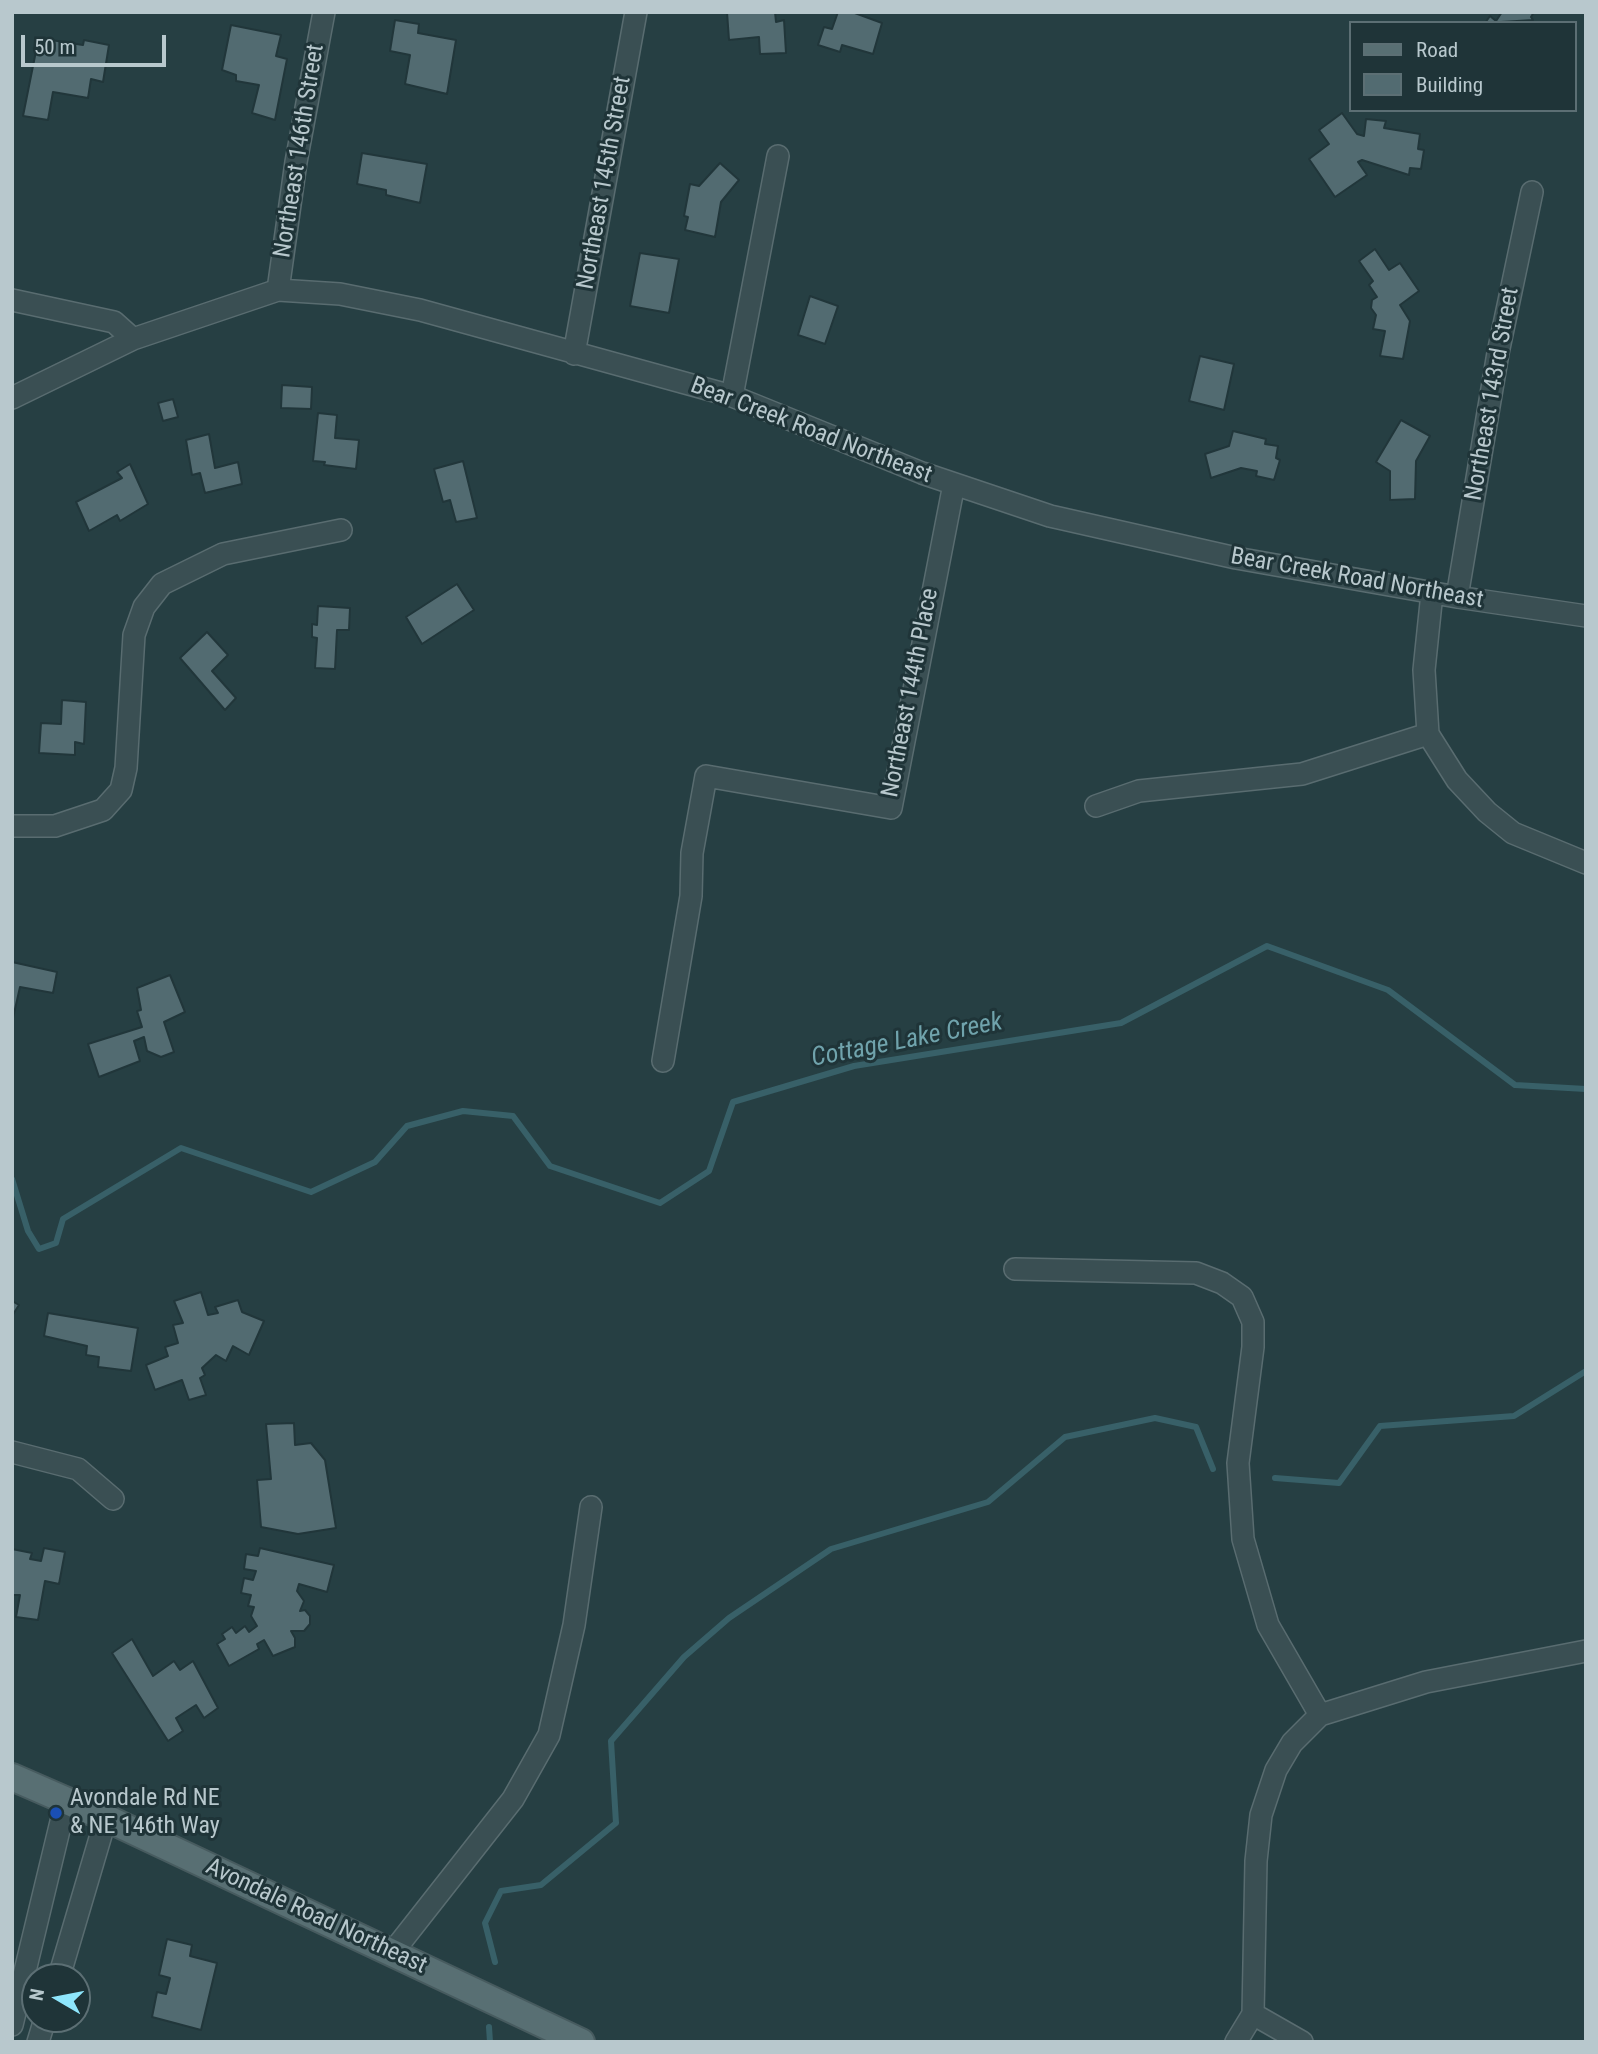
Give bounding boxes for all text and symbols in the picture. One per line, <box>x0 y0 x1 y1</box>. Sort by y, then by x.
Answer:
scale bar <box>24 21 170 65</box>
legend <box>1350 21 1577 112</box>
text: 50 m <box>34 35 75 59</box>
text: Road <box>1416 38 1458 62</box>
street label: Northeast 146th Street <box>269 42 331 260</box>
text: Building <box>1416 73 1483 97</box>
street label: Northeast 145th Street <box>572 74 638 292</box>
street label: Northeast 143rd Street <box>1460 285 1526 503</box>
street label: Bear Creek Road Northeast <box>686 372 936 490</box>
street label: Bear Creek Road Northeast <box>1228 543 1486 615</box>
street label: Northeast 144th Place <box>877 586 945 800</box>
water label: Cottage Lake Creek <box>809 1007 1005 1075</box>
place label: Avondale Rd NE & NE 146th Way <box>70 1785 220 1841</box>
marker: Avondale Rd NE & NE 146th Way <box>48 1805 64 1821</box>
street label: Avondale Road Northeast <box>201 1853 431 1981</box>
north arrow <box>21 1963 91 2033</box>
text: N <box>24 1987 49 2002</box>

